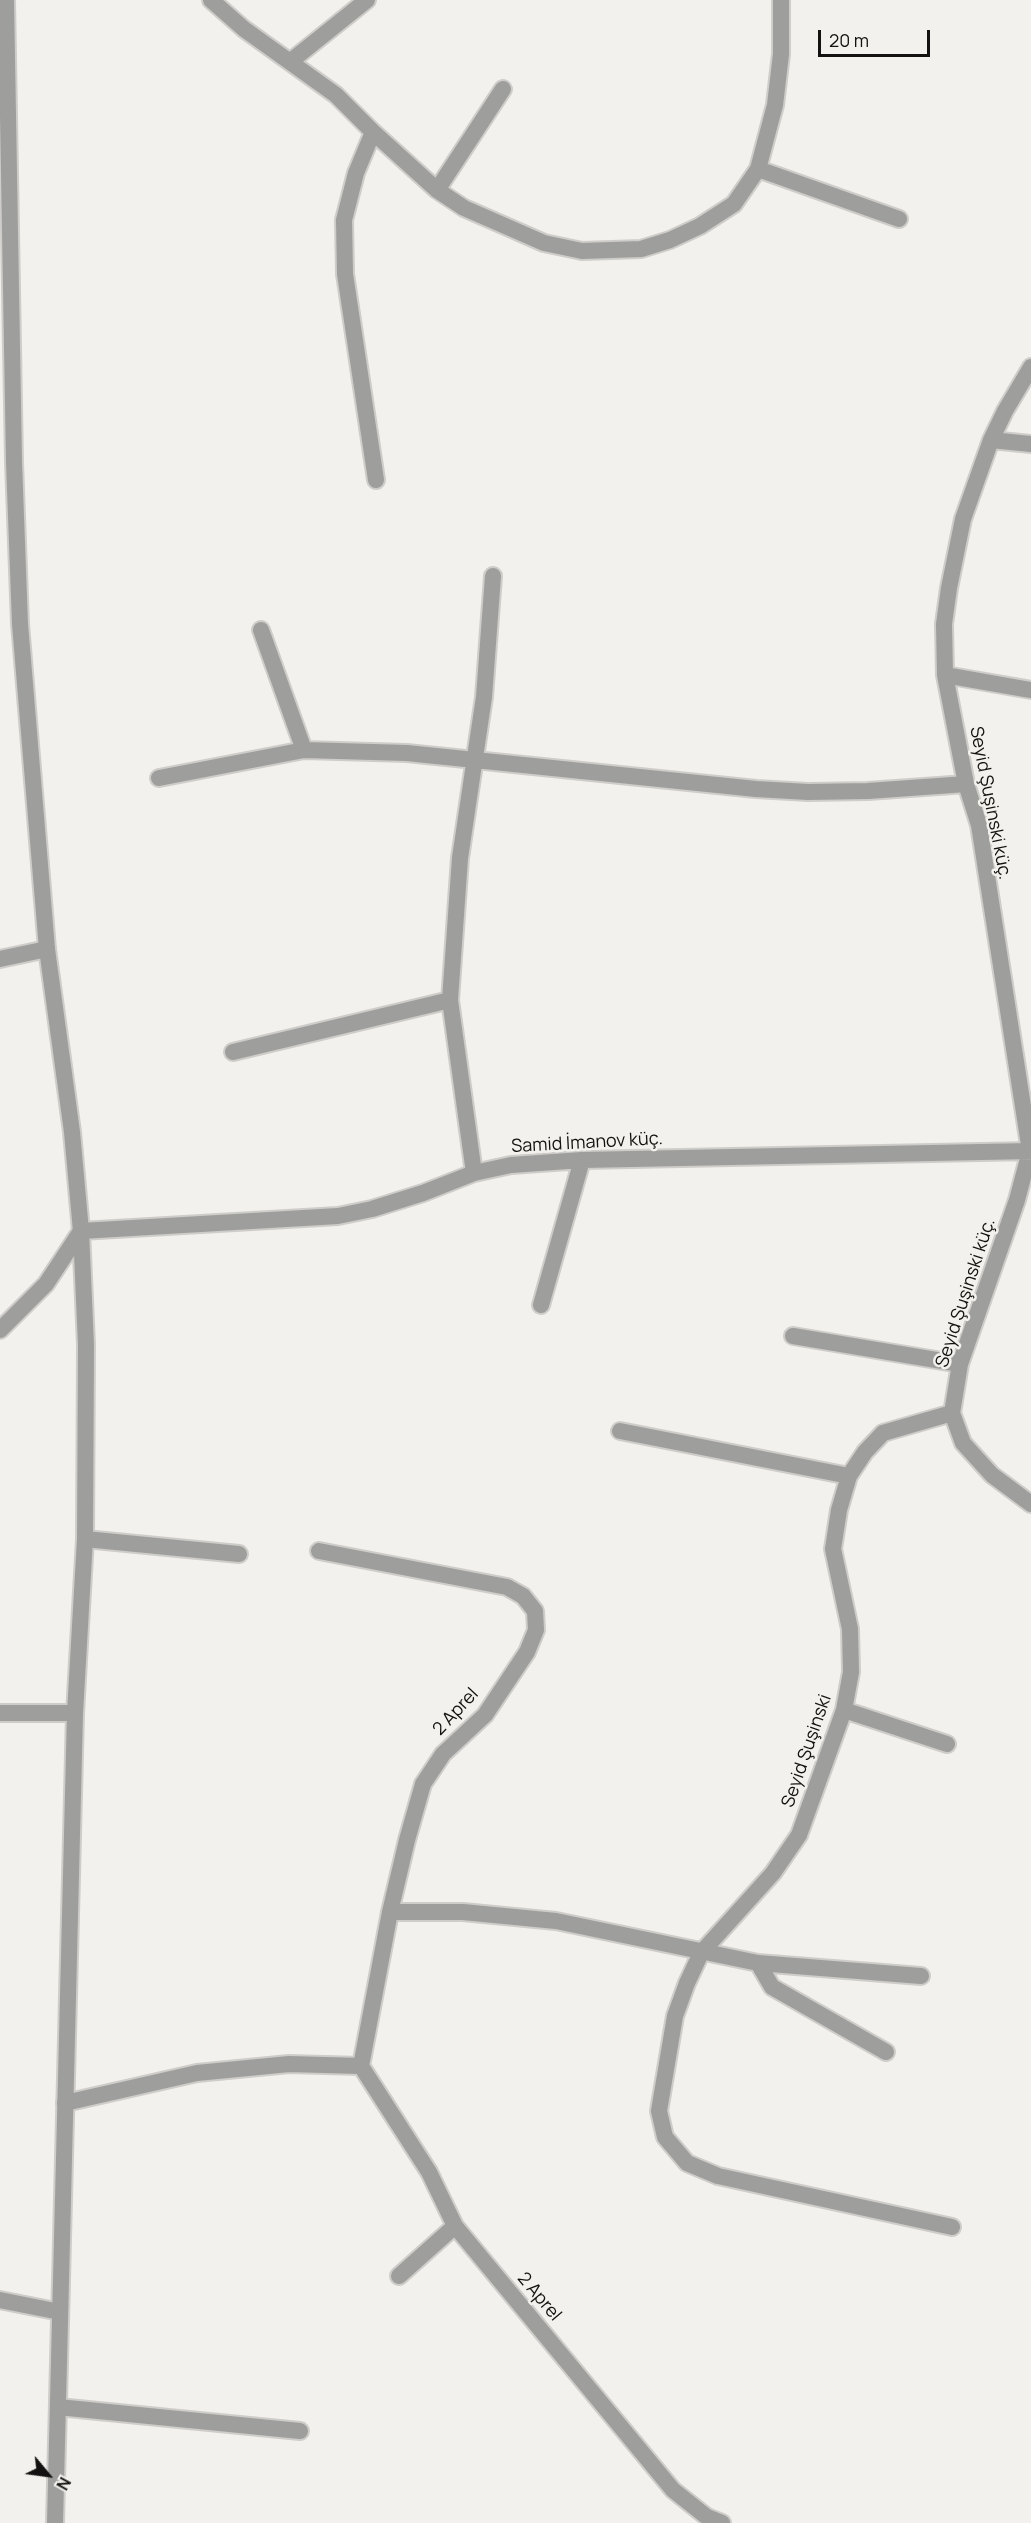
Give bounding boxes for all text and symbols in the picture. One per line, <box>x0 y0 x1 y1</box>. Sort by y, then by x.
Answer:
scale bar <box>821 18 934 56</box>
text: 20 m <box>829 28 869 52</box>
street label: Seyid Şuşinski küç. <box>965 725 1015 881</box>
street label: Samid İmanov küç. <box>511 1128 663 1158</box>
street label: Seyid Şuşinski küç. <box>932 1216 1000 1370</box>
street label: 2 Aprel <box>429 1684 483 1740</box>
street label: Seyid Şuşinski <box>778 1692 836 1810</box>
street label: 2 Aprel <box>512 2268 566 2326</box>
north arrow <box>18 2445 78 2505</box>
text: N <box>51 2473 76 2494</box>

